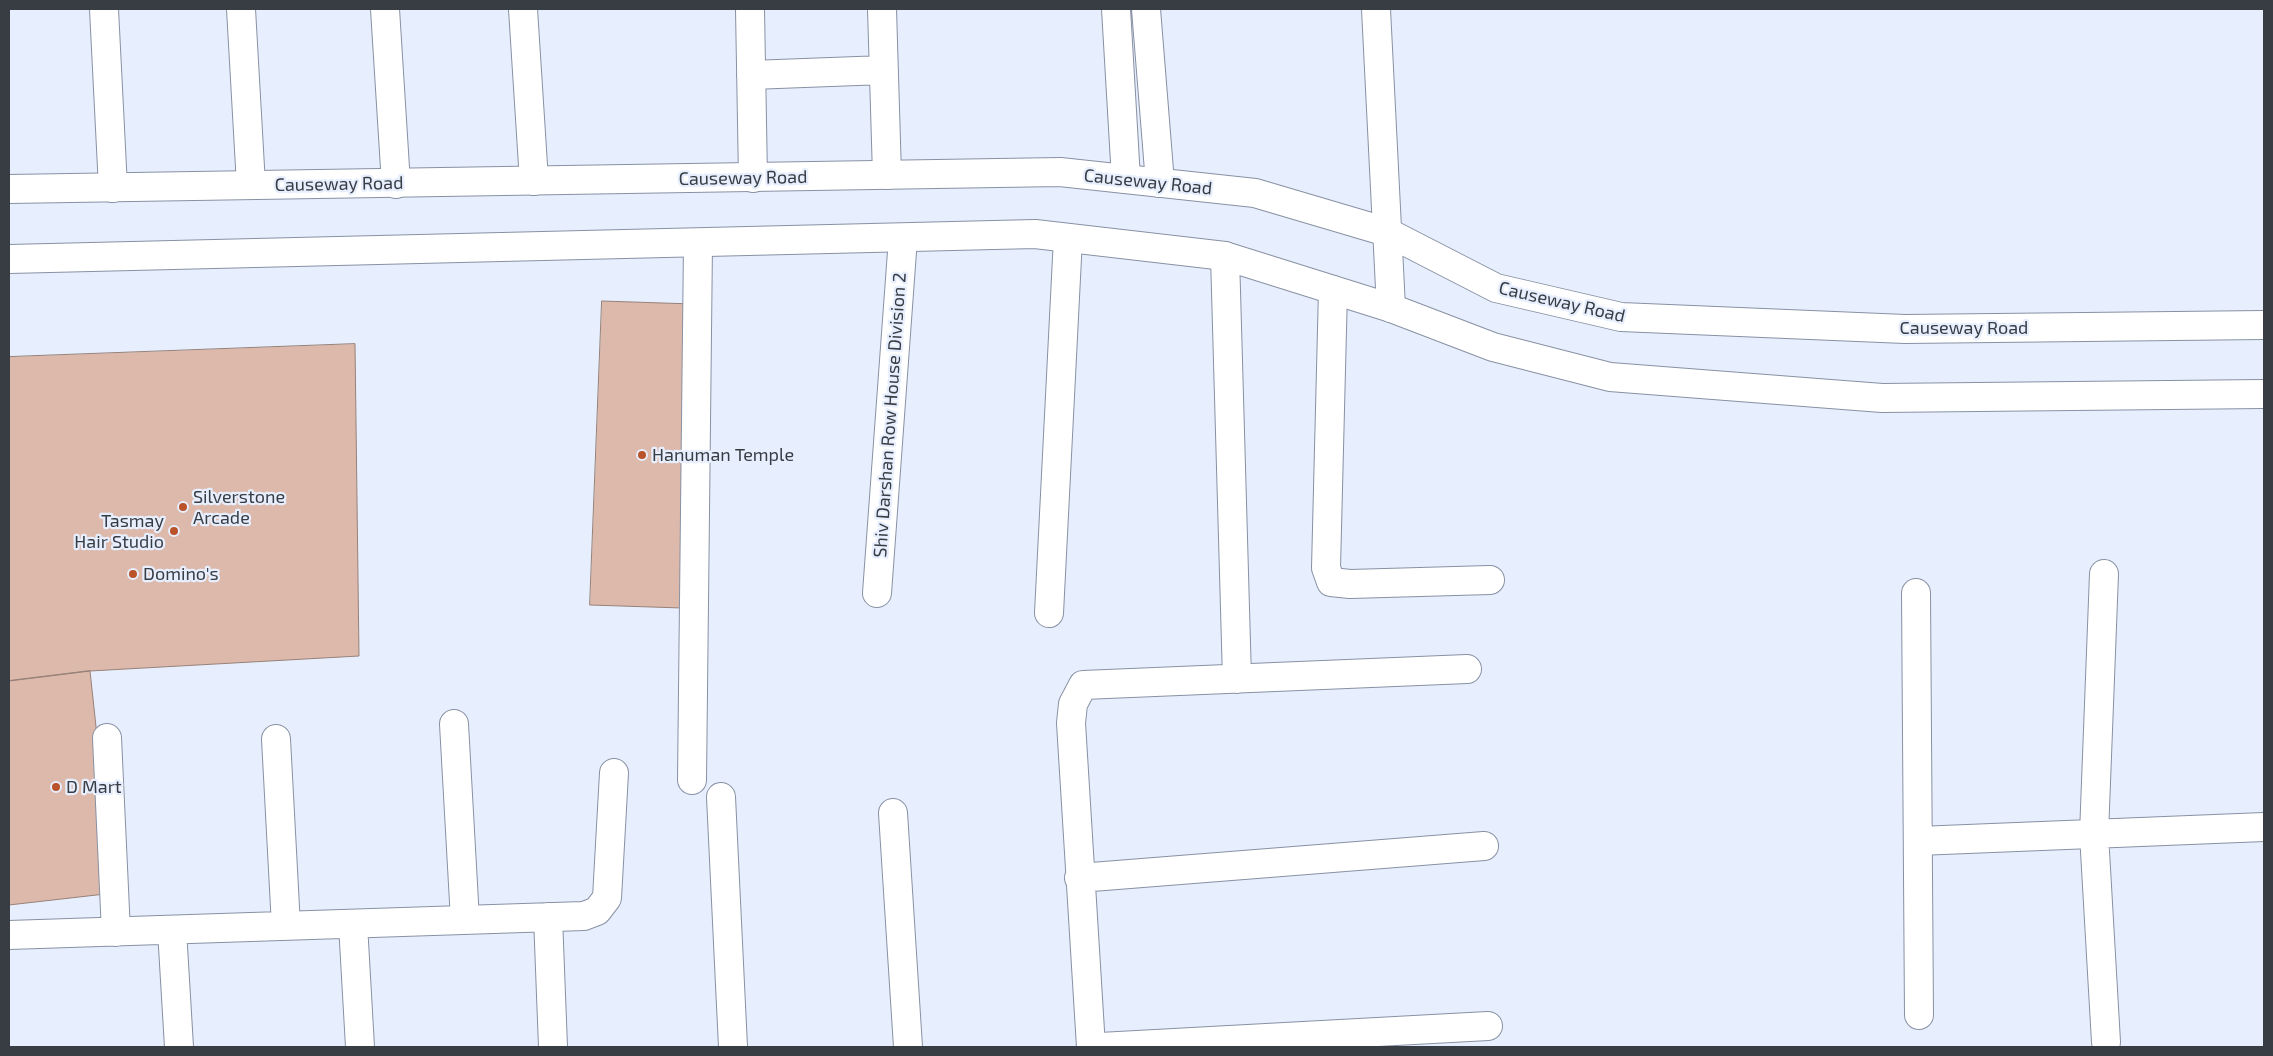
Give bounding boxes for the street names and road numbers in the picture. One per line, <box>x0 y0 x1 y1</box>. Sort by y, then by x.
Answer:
street label: Causeway Road <box>1083 165 1213 199</box>
street label: Causeway Road <box>678 166 808 190</box>
street label: Causeway Road <box>274 172 404 196</box>
street label: Shiv Darshan Row House Division 2 <box>869 272 911 558</box>
street label: Causeway Road <box>1497 277 1627 327</box>
street label: Causeway Road <box>1900 317 2028 339</box>

